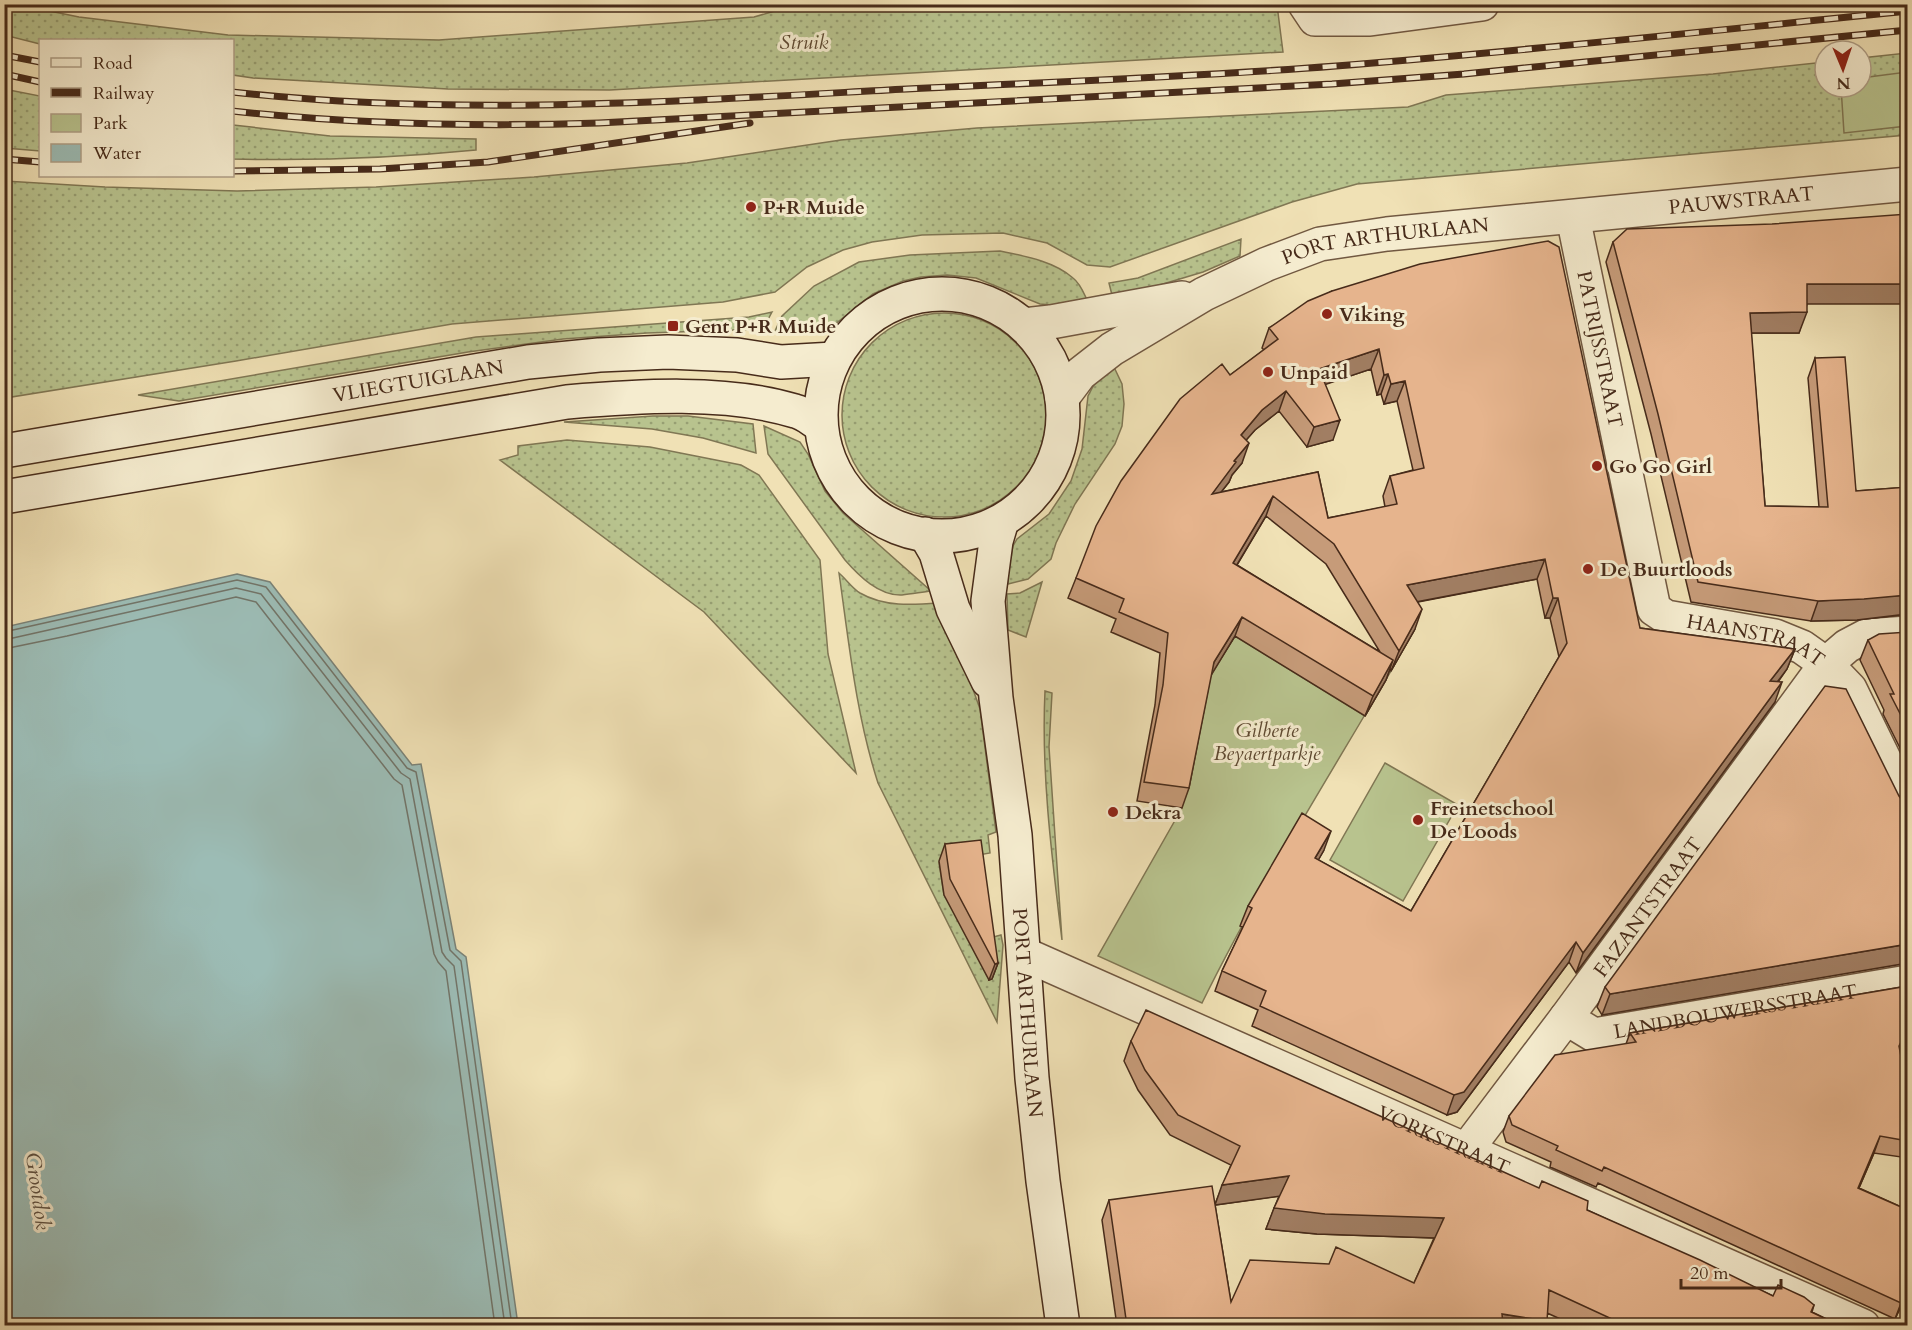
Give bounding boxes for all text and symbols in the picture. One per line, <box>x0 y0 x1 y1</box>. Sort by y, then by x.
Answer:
park label: Struik <box>780 29 829 56</box>
legend <box>39 39 234 177</box>
north arrow <box>1813 39 1873 99</box>
text: Road <box>93 51 133 76</box>
text: N <box>1836 72 1851 94</box>
text: Railway <box>93 81 155 106</box>
text: Park <box>93 111 128 136</box>
text: Water <box>92 141 142 166</box>
street label: PAUWSTRAAT <box>1667 180 1816 221</box>
place label: P+R Muide <box>763 194 865 221</box>
marker: P+R Muide <box>744 200 758 214</box>
street label: PORT ARTHURLAAN <box>1278 211 1490 271</box>
street label: PATRIJSSTRAAT <box>1570 268 1629 431</box>
place label: Viking <box>1339 301 1404 328</box>
marker: Viking <box>1320 307 1334 321</box>
place label: Gent P+R Muide <box>685 313 837 340</box>
marker: Gent P+R Muide <box>666 319 680 333</box>
street label: VLIEGTUIGLAAN <box>331 353 506 409</box>
place label: Unpaid <box>1280 359 1349 386</box>
marker: Unpaid <box>1261 365 1275 379</box>
place label: Go Go Girl <box>1609 453 1712 480</box>
marker: Go Go Girl <box>1590 459 1604 473</box>
place label: De Buurtloods <box>1600 556 1733 583</box>
marker: De Buurtloods <box>1581 562 1595 576</box>
street label: HAANSTRAAT <box>1685 608 1831 673</box>
park label: Gilberte Beyaertparkje <box>1213 717 1321 767</box>
place label: Freinetschool De Loods <box>1430 795 1554 845</box>
place label: Dekra <box>1125 799 1181 826</box>
marker: Dekra <box>1106 805 1120 819</box>
marker: Freinetschool De Loods <box>1411 813 1425 827</box>
street label: FAZANTSTRAAT <box>1587 831 1709 983</box>
street label: PORT ARTHURLAAN <box>1006 907 1049 1119</box>
street label: LANDBOUWERSSTRAAT <box>1611 978 1860 1046</box>
street label: VORKSTRAAT <box>1373 1099 1514 1182</box>
water label: Grootdok <box>18 1151 57 1232</box>
scale bar <box>1681 1252 1782 1290</box>
text: 20 m <box>1690 1261 1729 1286</box>

